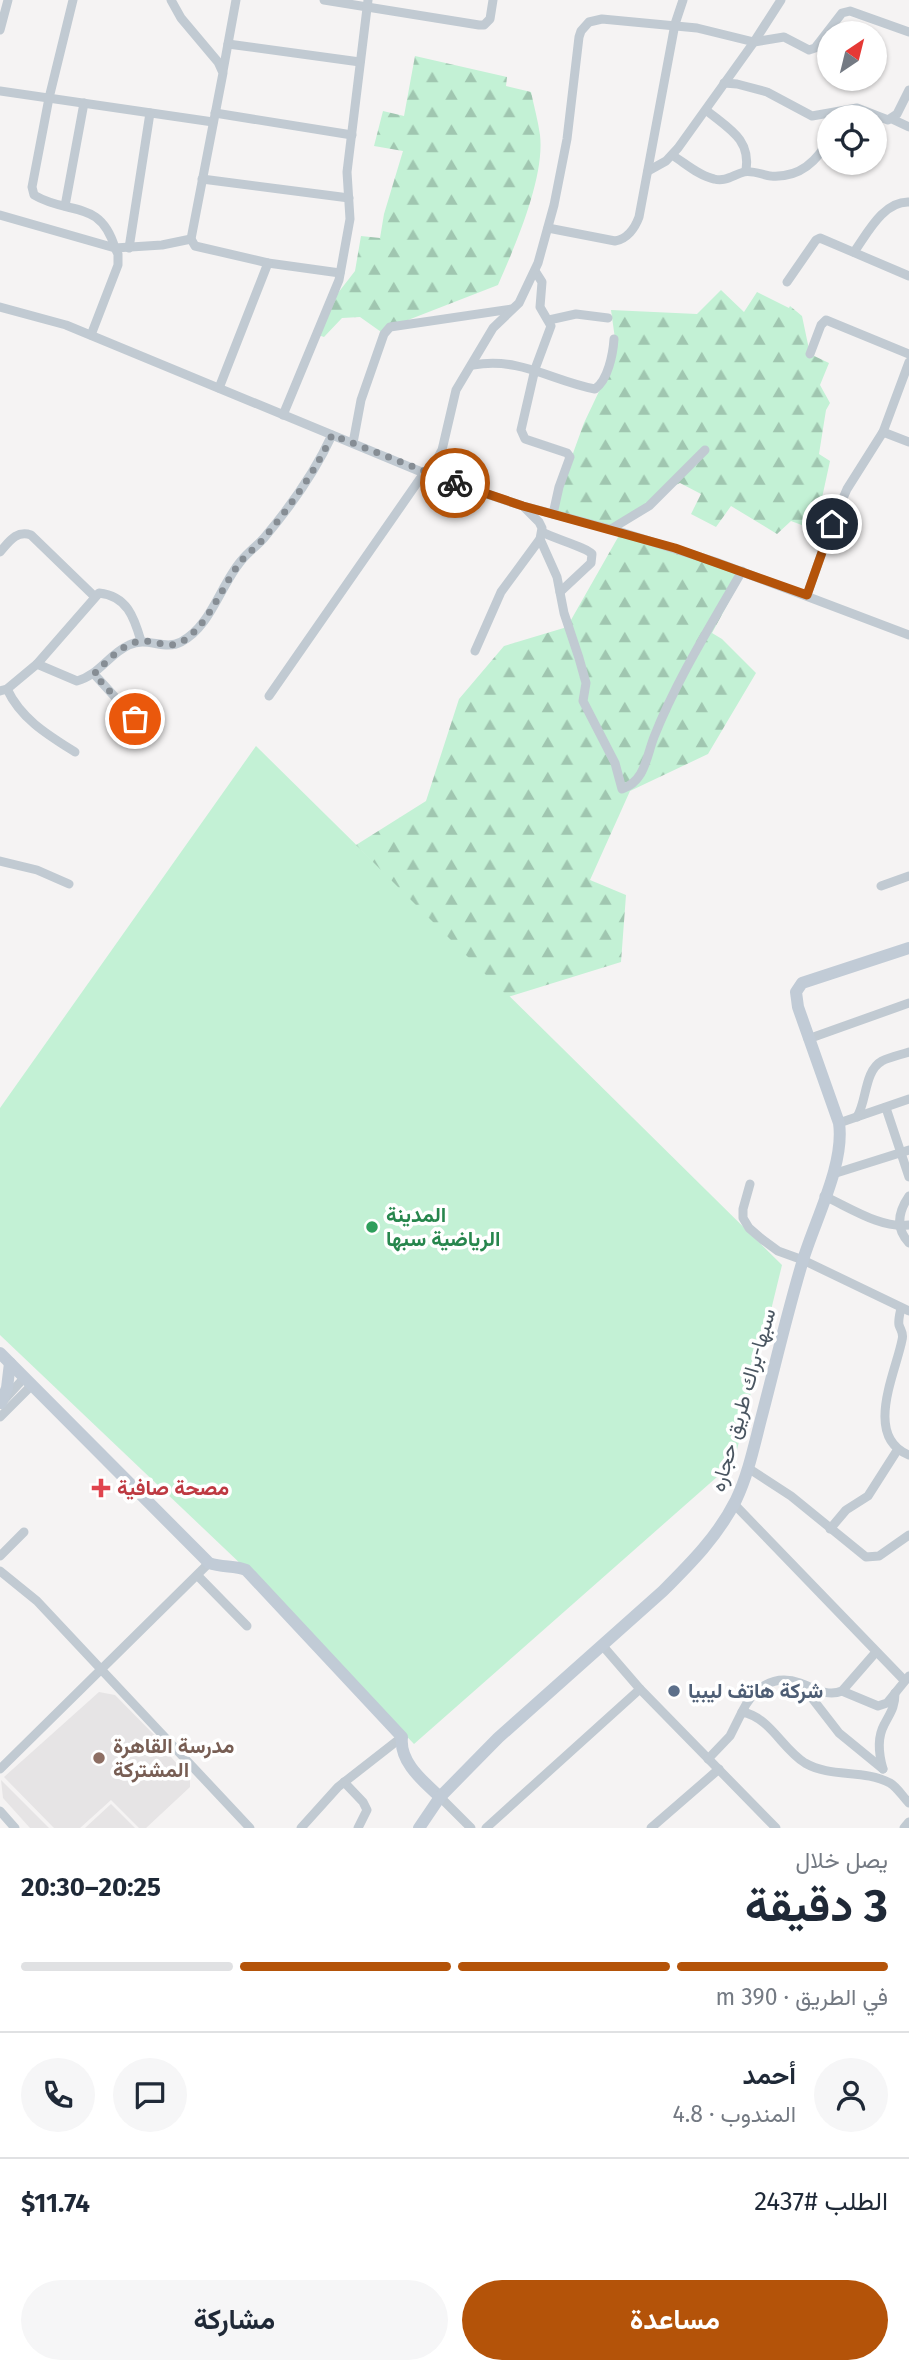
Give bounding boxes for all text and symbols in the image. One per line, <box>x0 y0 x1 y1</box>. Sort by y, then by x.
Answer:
north arrow <box>817 21 887 91</box>
map controls <box>817 21 887 175</box>
button: locate <box>817 105 887 175</box>
courier <box>420 448 490 518</box>
icon: bike <box>436 464 474 502</box>
pin <box>802 494 862 554</box>
icon: home <box>813 505 851 543</box>
pin <box>105 689 165 749</box>
icon: bag <box>116 700 154 738</box>
place label: المدينة الرياضية سبها <box>386 1202 500 1252</box>
marker: المدينة الرياضية سبها <box>364 1219 380 1235</box>
street label: سبها-براك طريق حجاره <box>704 1305 782 1495</box>
place label: مصحة صافية <box>117 1475 229 1501</box>
marker: مصحة صافية <box>91 1478 111 1498</box>
place label: شركة هاتف ليبيا <box>688 1678 823 1704</box>
marker: شركة هاتف ليبيا <box>666 1683 682 1699</box>
place label: مدرسة القاهرة المشتركة <box>113 1733 234 1783</box>
marker: مدرسة القاهرة المشتركة <box>91 1750 107 1766</box>
text: يصل خلال <box>796 1846 888 1874</box>
text: 20:25–20:30 <box>21 1872 161 1903</box>
text: 3 دقيقة <box>745 1878 888 1933</box>
text: في الطريق · 390 m <box>716 1983 888 2011</box>
button: phone <box>21 2058 95 2132</box>
button: chat <box>113 2058 187 2132</box>
button: person <box>814 2058 888 2132</box>
text: أحمد <box>743 2060 796 2091</box>
text: المندوب · 4.8 <box>672 2100 796 2128</box>
text: الطلب #2437 <box>754 2186 888 2217</box>
text: $11.74 <box>21 2188 90 2219</box>
button: مشاركة <box>21 2280 448 2360</box>
button: مساعدة <box>462 2280 888 2360</box>

